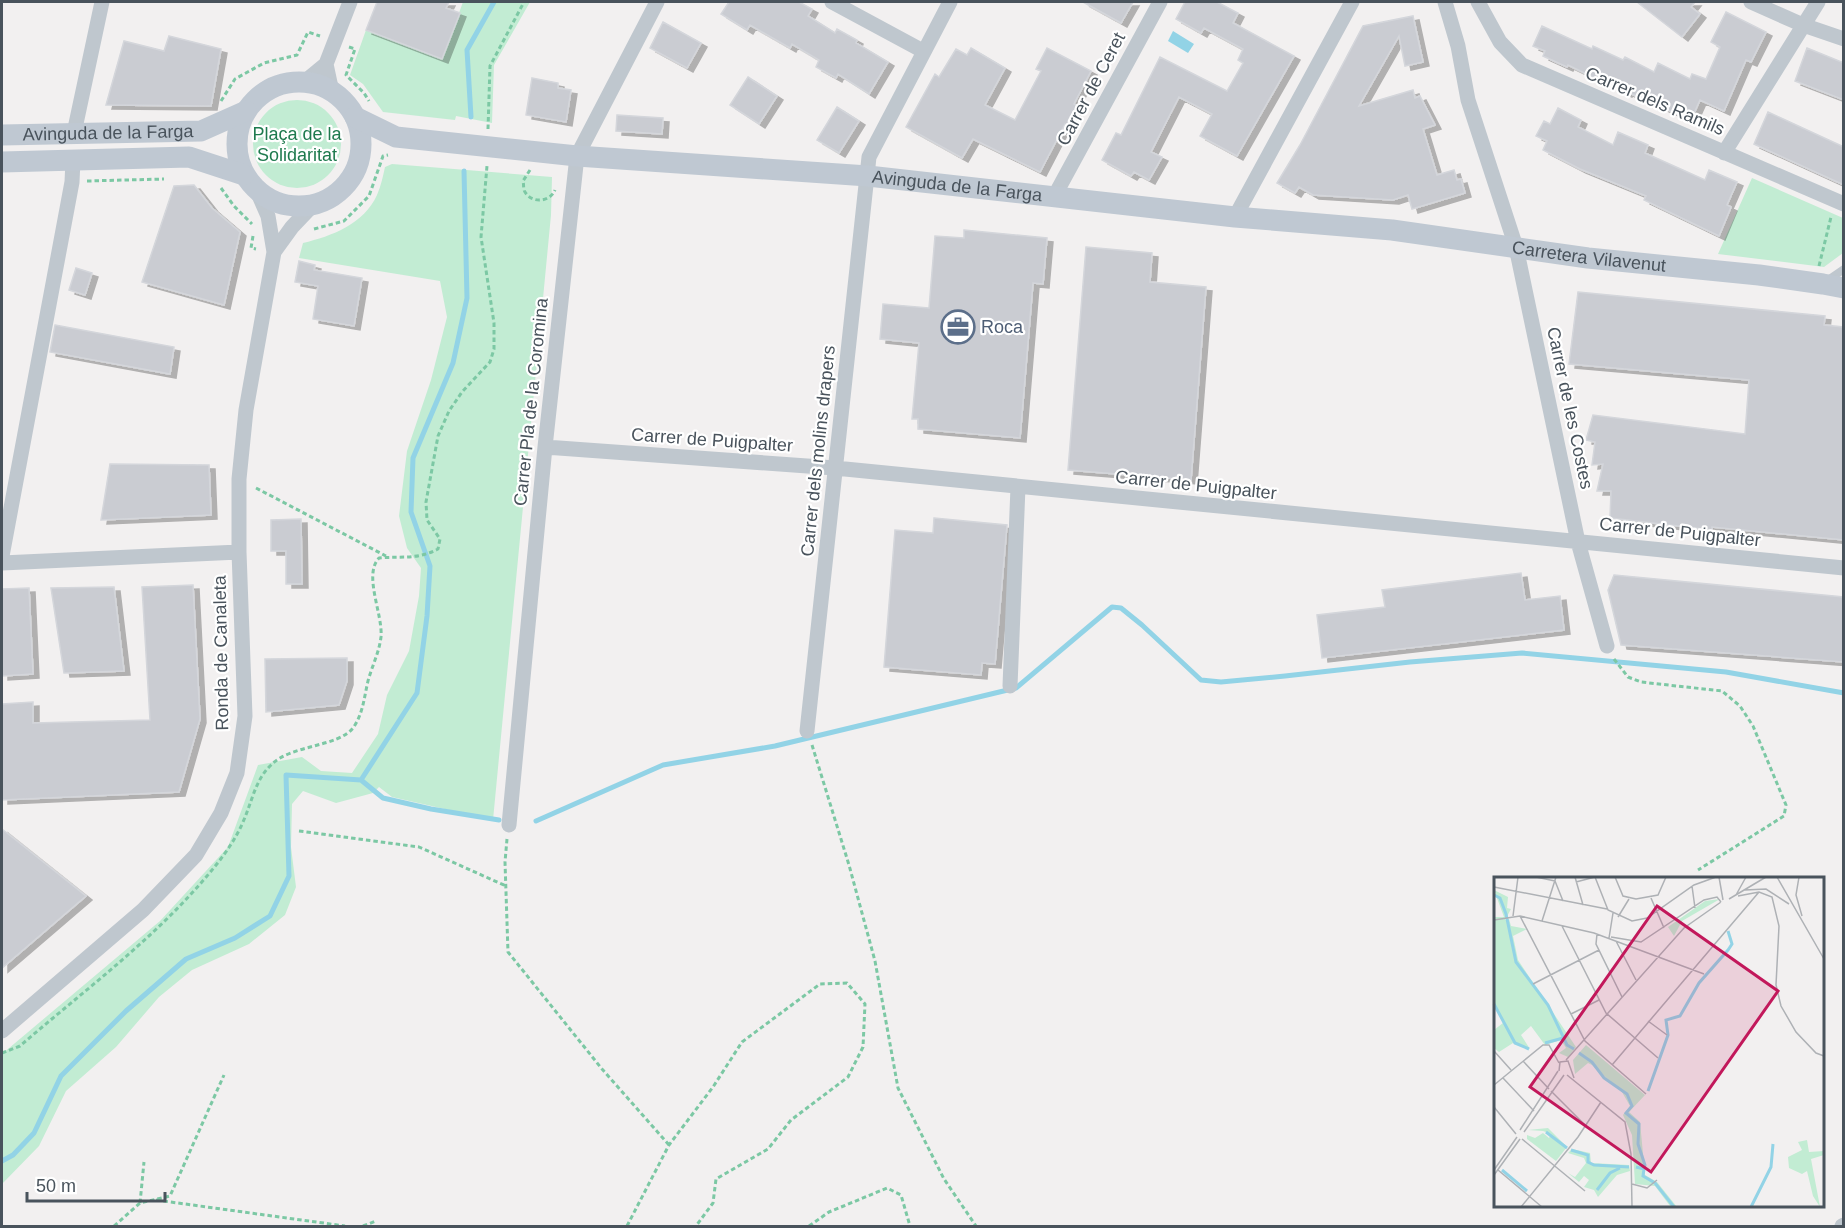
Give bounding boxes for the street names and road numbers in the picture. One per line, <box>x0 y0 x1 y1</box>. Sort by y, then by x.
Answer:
street label: Carrer de Ceret <box>1053 29 1129 149</box>
street label: Carrer dels Ramils <box>1583 63 1727 139</box>
street label: Avinguda de la Farga <box>22 121 195 145</box>
street label: Avinguda de la Farga <box>871 167 1044 205</box>
street label: Carretera Vilavenut <box>1511 237 1667 276</box>
street label: Carrer Pla de la Coromina <box>510 296 552 507</box>
street label: Carrer de les Costes <box>1543 325 1597 491</box>
street label: Carrer dels molins drapers <box>797 344 839 558</box>
street label: Carrer de Puigpalter <box>630 424 794 456</box>
street label: Carrer de Puigpalter <box>1114 467 1278 503</box>
street label: Carrer de Puigpalter <box>1598 514 1762 550</box>
street label: Ronda de Canaleta <box>210 574 232 731</box>

